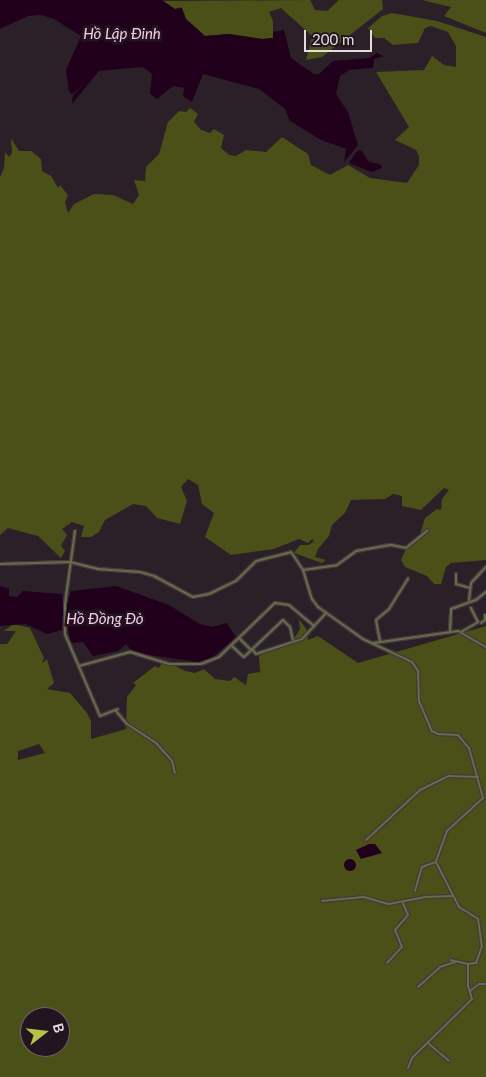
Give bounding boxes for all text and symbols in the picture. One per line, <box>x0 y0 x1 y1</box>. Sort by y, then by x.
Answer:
scale bar <box>306 20 374 52</box>
water label: Hồ Lập Đinh <box>83 25 161 43</box>
text: 200 m <box>312 30 354 48</box>
water label: Hồ Đồng Đò <box>66 610 144 628</box>
north arrow <box>20 1007 70 1057</box>
text: B <box>49 1021 68 1035</box>

